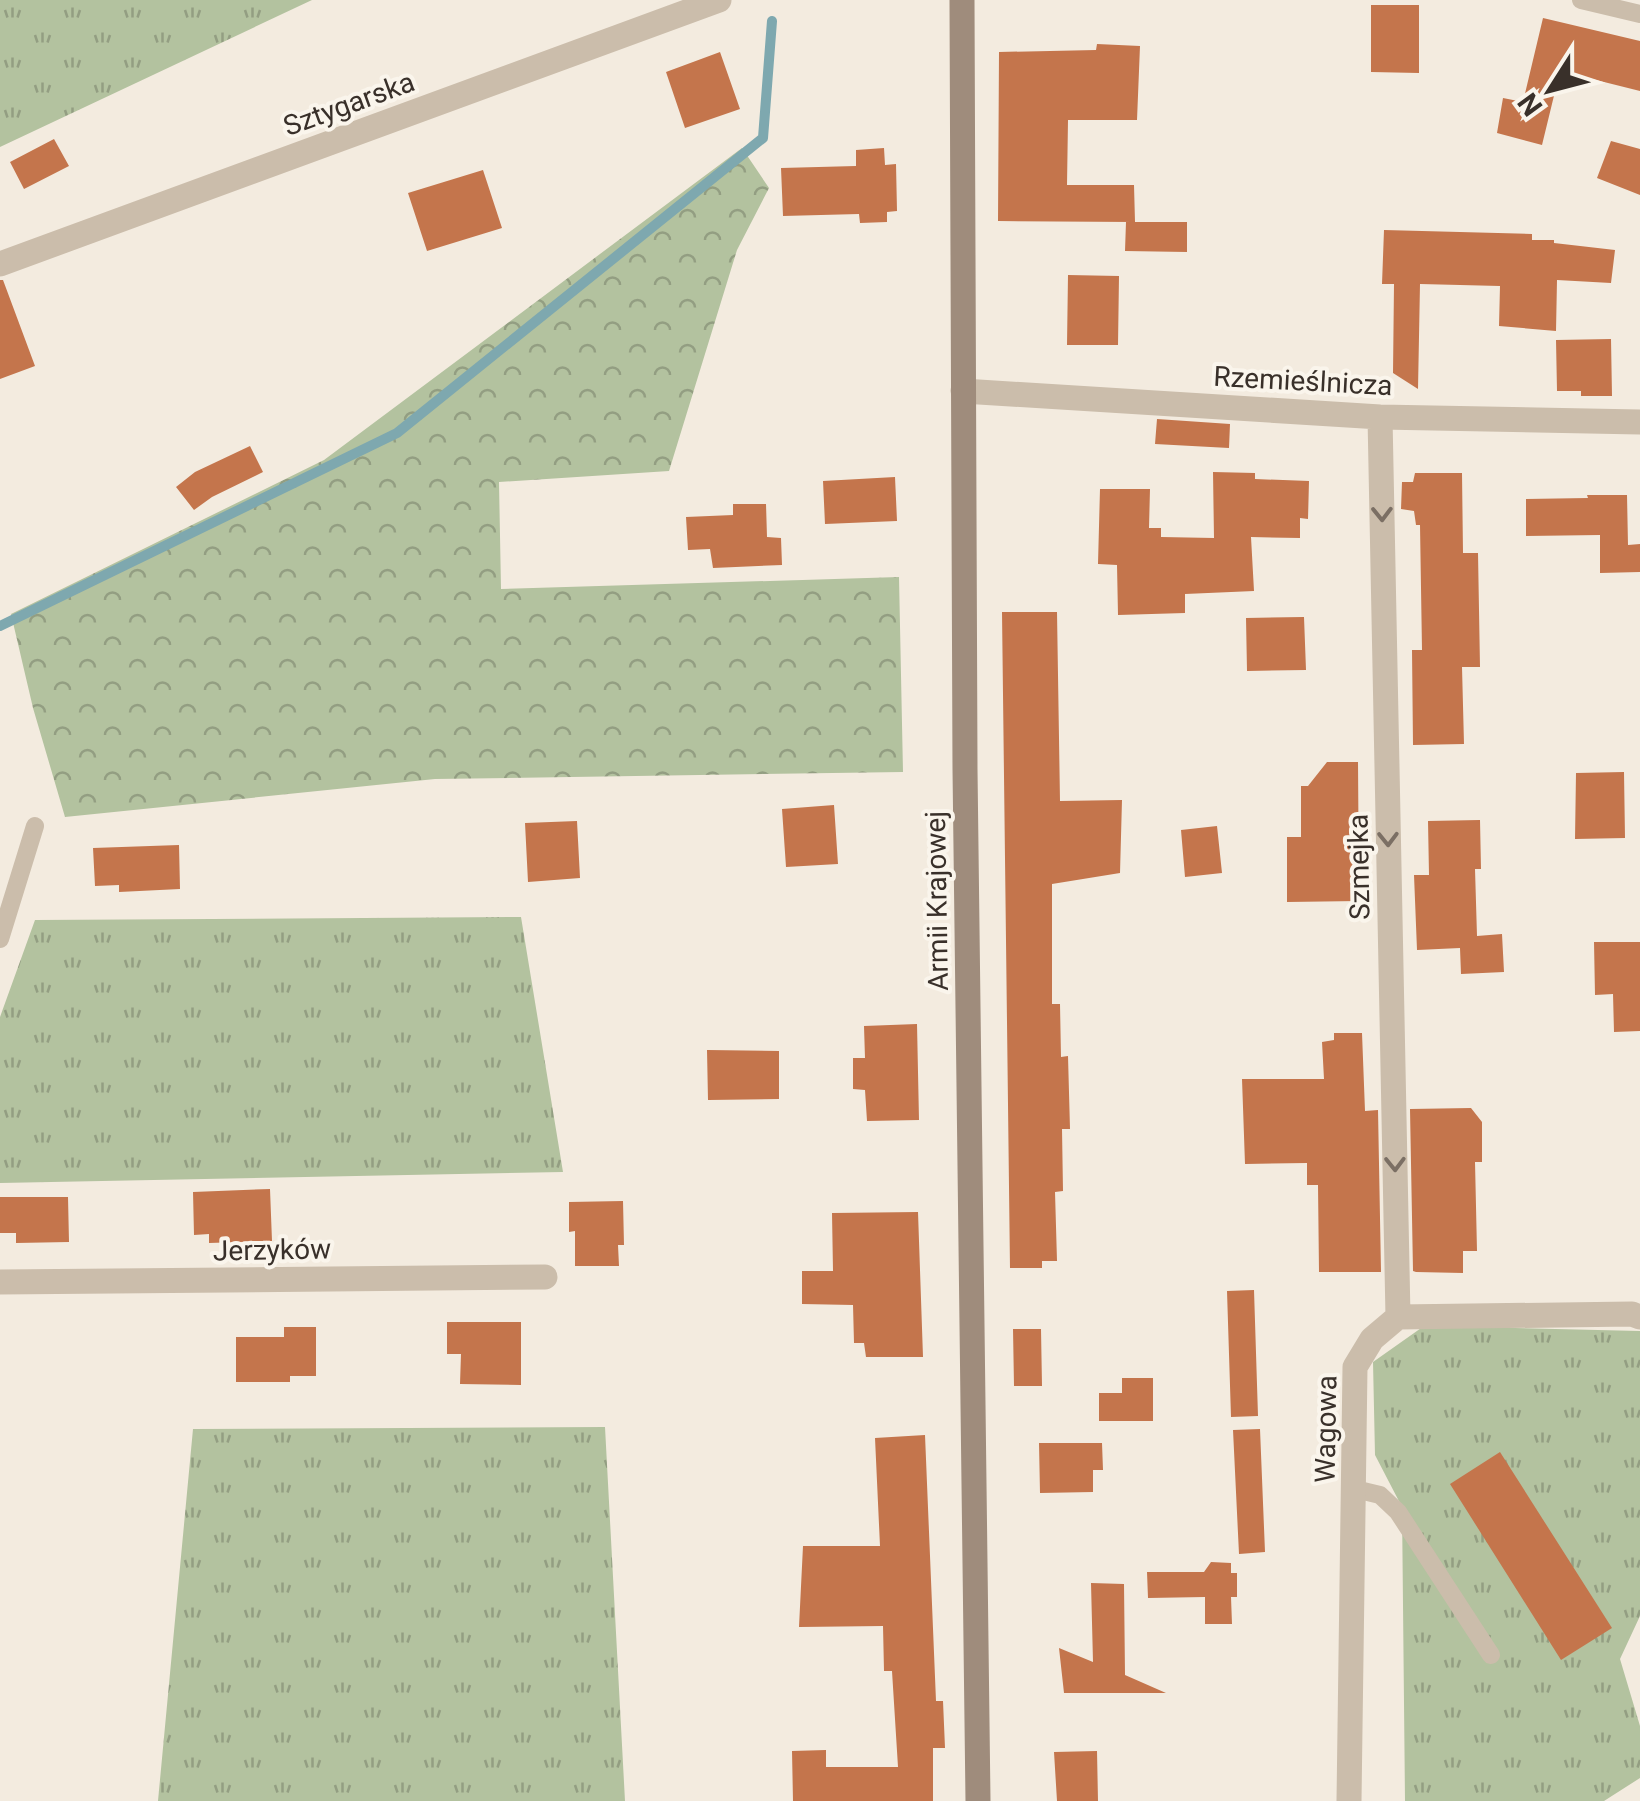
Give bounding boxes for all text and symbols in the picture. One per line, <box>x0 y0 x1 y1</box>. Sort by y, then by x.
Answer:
north arrow <box>1500 40 1600 140</box>
street label: Sztygarska <box>279 65 419 143</box>
text: N <box>1511 87 1549 122</box>
street label: Rzemieślnicza <box>1213 360 1393 402</box>
one-way arrow <box>1372 507 1393 523</box>
street label: Armii Krajowej <box>919 811 955 991</box>
street label: Szmejka <box>1342 814 1376 920</box>
one-way arrow <box>1378 832 1399 848</box>
one-way arrow <box>1384 1157 1405 1173</box>
street label: Jerzyków <box>213 1232 331 1268</box>
street label: Wagowa <box>1309 1375 1343 1483</box>

